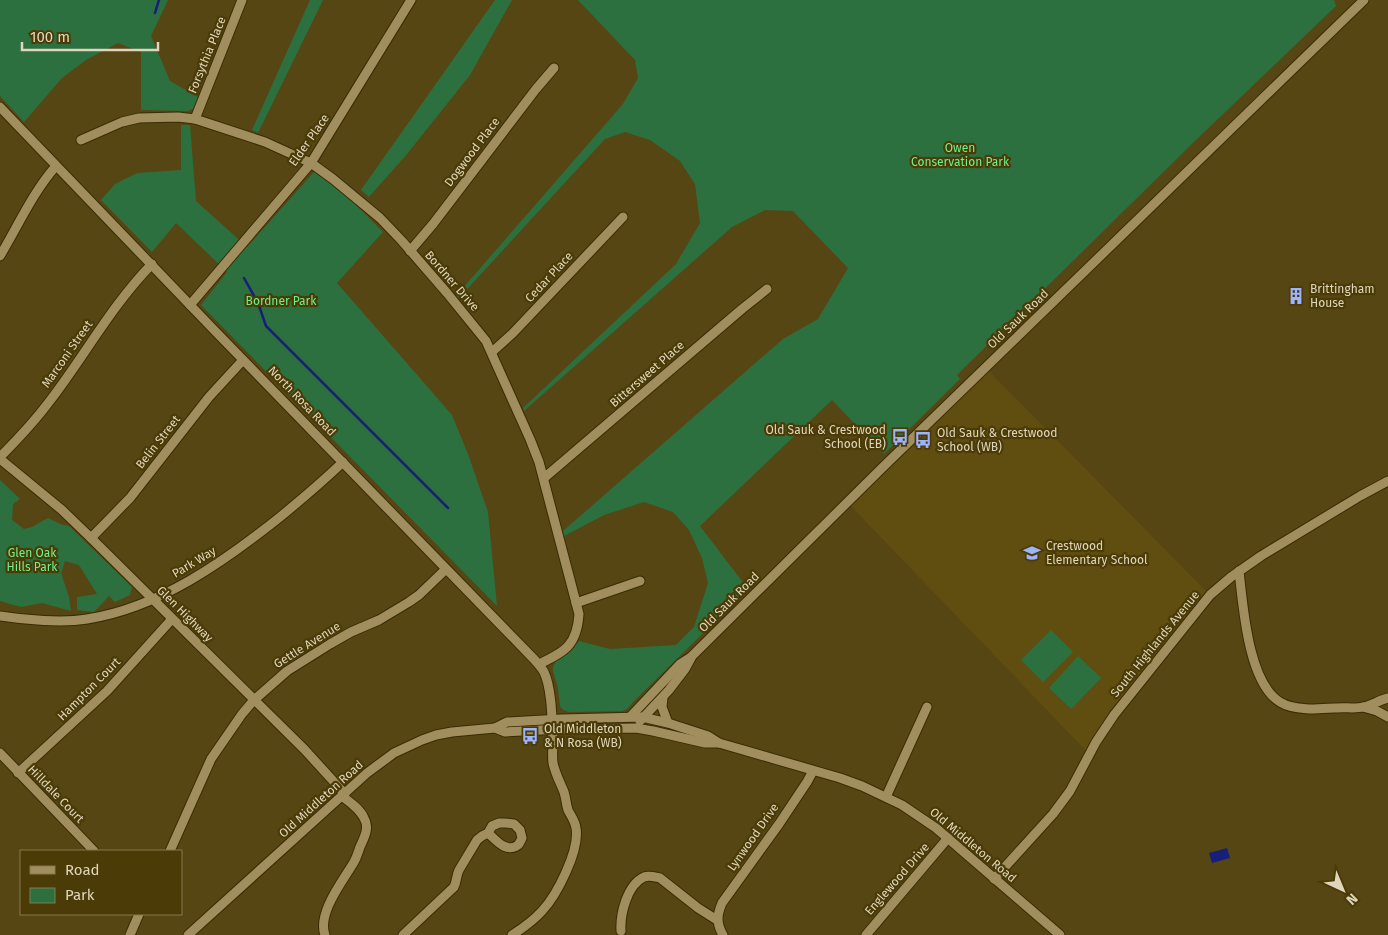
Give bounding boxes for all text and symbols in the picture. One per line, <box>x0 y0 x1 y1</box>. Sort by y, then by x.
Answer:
street label: Forsythia Place <box>185 15 229 95</box>
scale bar <box>22 20 159 52</box>
text: 100 m <box>30 28 70 46</box>
street label: Elder Place <box>286 111 332 169</box>
street label: Dogwood Place <box>441 115 503 189</box>
park label: Owen Conservation Park <box>911 141 1010 169</box>
street label: Bordner Drive <box>422 248 482 314</box>
street label: Cedar Place <box>522 249 576 305</box>
place label: Brittingham House <box>1310 282 1374 310</box>
street label: Old Sauk Road <box>985 286 1051 352</box>
building icon: Brittingham House <box>1286 286 1306 306</box>
park label: Bordner Park <box>246 294 317 308</box>
street label: Marconi Street <box>39 317 96 390</box>
street label: Bittersweet Place <box>607 338 687 410</box>
street label: North Rosa Road <box>265 363 339 439</box>
street label: Belin Street <box>133 412 183 471</box>
place label: Old Sauk & Crestwood School (EB) <box>765 423 886 451</box>
place label: Old Sauk & Crestwood School (WB) <box>937 426 1058 454</box>
bus stop icon: Old Sauk & Crestwood School (EB) <box>890 427 910 447</box>
bus stop icon: Old Sauk & Crestwood School (WB) <box>913 430 933 450</box>
place label: Crestwood Elementary School <box>1046 539 1148 567</box>
street label: Park Way <box>170 543 219 581</box>
school or university icon: Crestwood Elementary School <box>1022 543 1042 563</box>
park label: Glen Oak Hills Park <box>7 546 58 574</box>
street label: Old Sauk Road <box>696 569 762 635</box>
street label: Glen Highway <box>154 583 216 645</box>
street label: South Highlands Avenue <box>1108 588 1202 700</box>
street label: Gettle Avenue <box>271 619 343 671</box>
street label: Hampton Court <box>55 654 124 723</box>
place label: Old Middleton & N Rosa (WB) <box>544 722 622 750</box>
bus stop icon: Old Middleton & N Rosa (WB) <box>520 726 540 746</box>
street label: Old Middleton Road <box>276 758 366 840</box>
street label: Hilldale Court <box>25 762 87 826</box>
street label: Lynwood Drive <box>725 801 781 873</box>
street label: Old Middleton Road <box>927 805 1019 885</box>
street label: Englewood Drive <box>862 840 932 918</box>
legend <box>20 850 182 915</box>
text: Road <box>65 861 100 879</box>
north arrow <box>1318 865 1368 915</box>
text: Park <box>65 886 95 904</box>
text: N <box>1342 890 1361 908</box>

